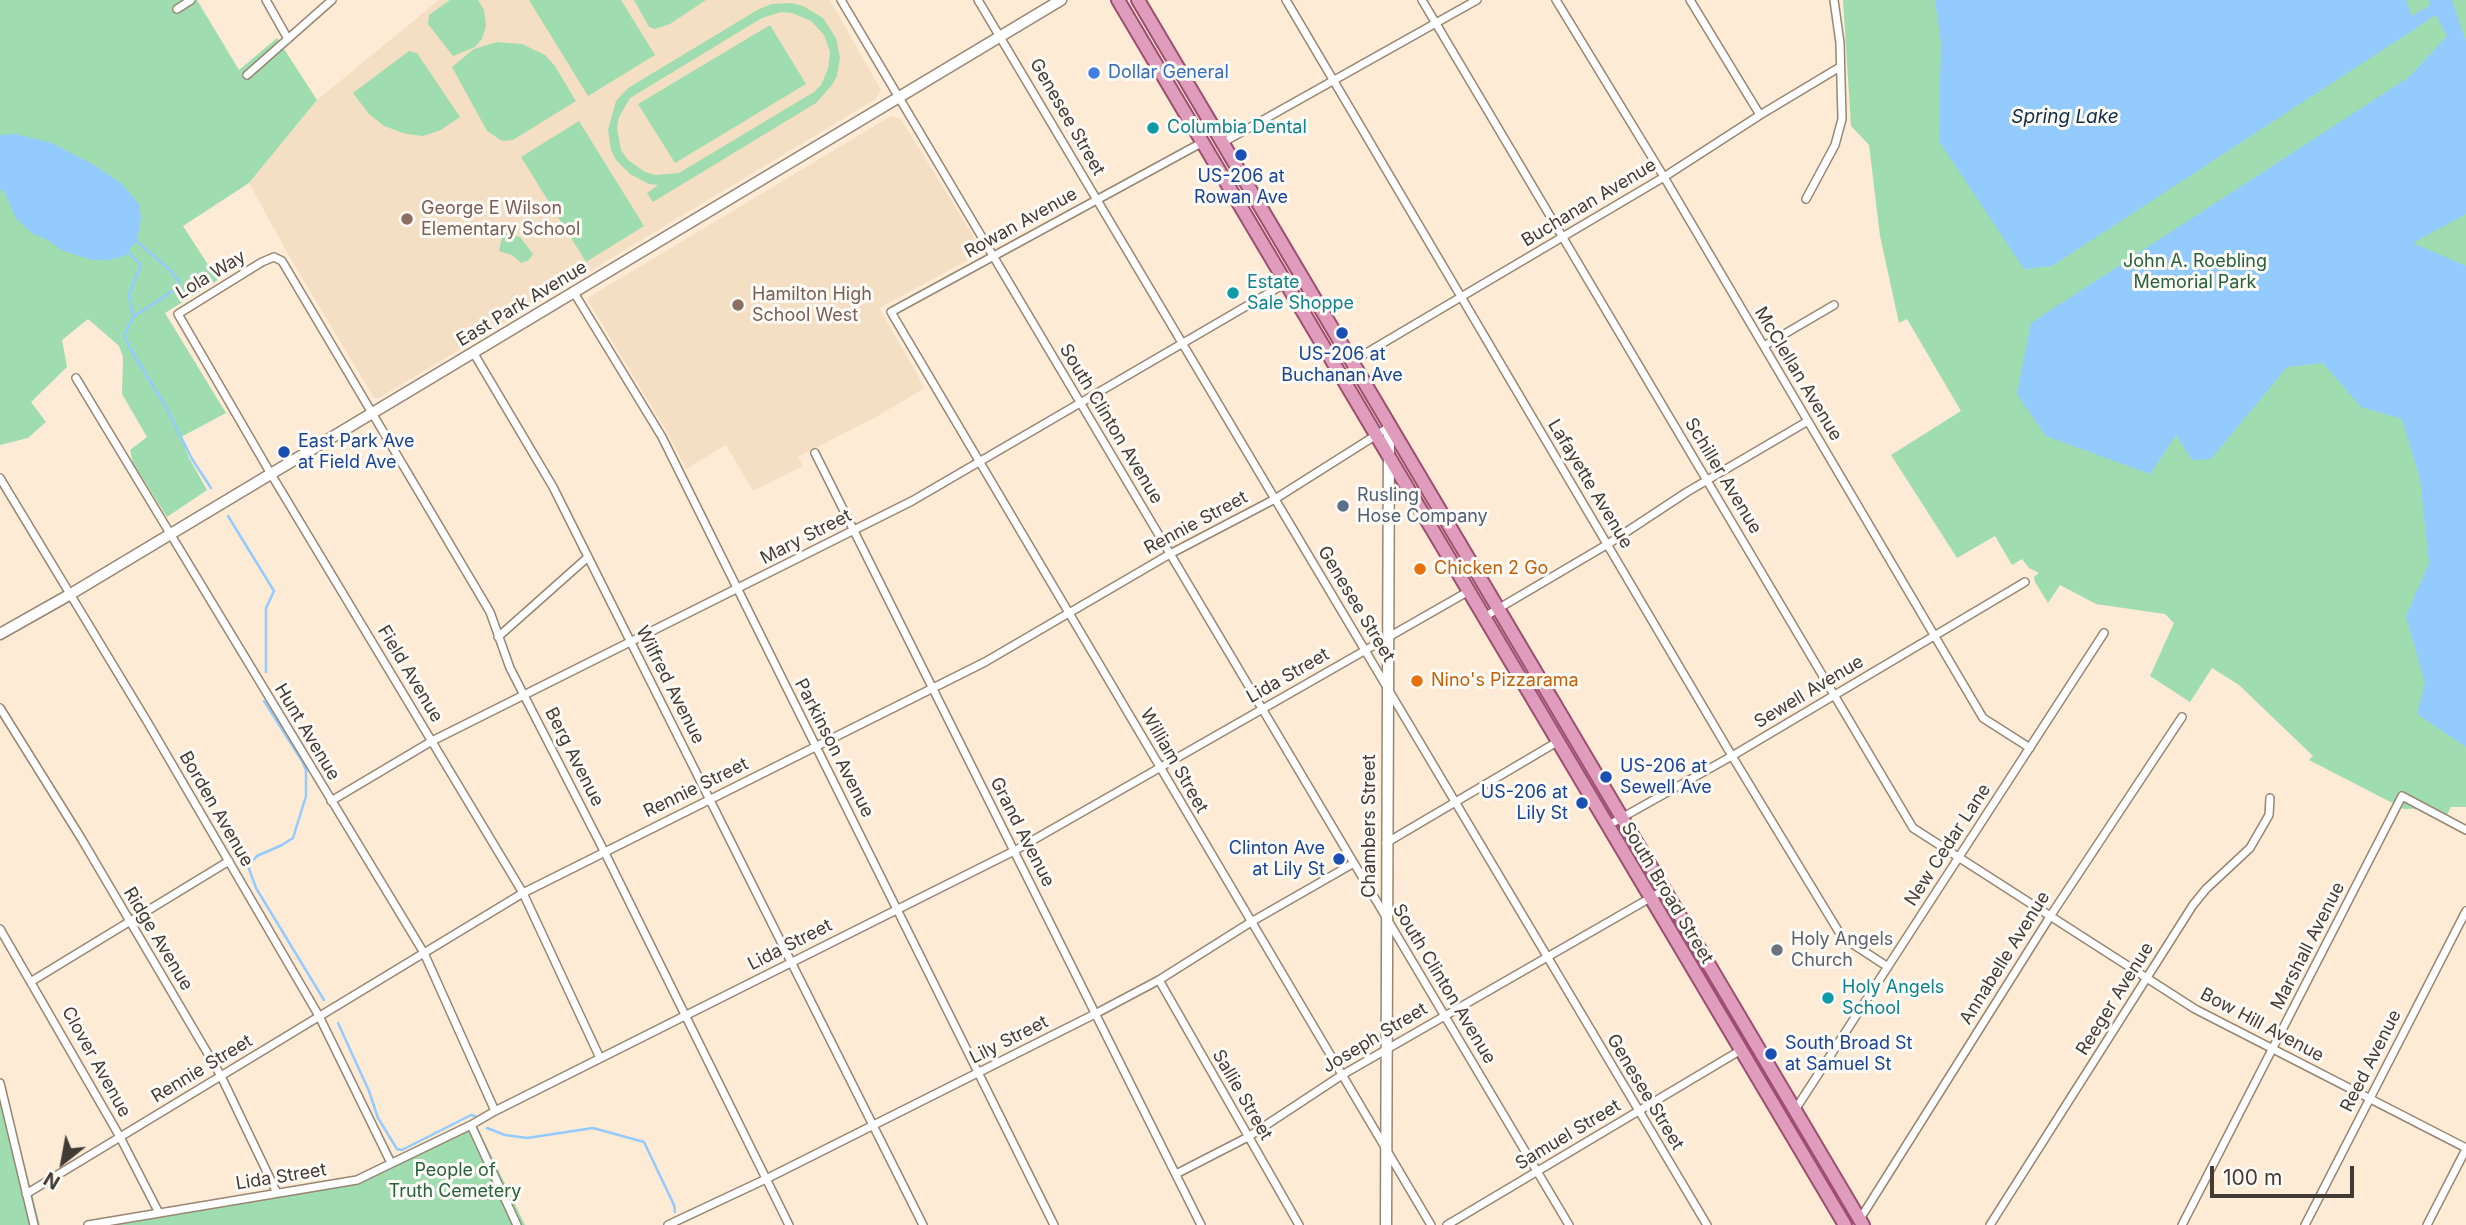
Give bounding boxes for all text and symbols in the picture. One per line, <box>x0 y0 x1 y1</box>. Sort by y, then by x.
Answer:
street label: Genesee Street <box>1025 55 1109 179</box>
place label: Dollar General <box>1108 62 1229 84</box>
marker: Dollar General <box>1086 65 1102 81</box>
water label: Spring Lake <box>2011 106 2119 128</box>
place label: Columbia Dental <box>1167 117 1307 139</box>
marker: Columbia Dental <box>1145 120 1161 136</box>
marker: US-206 at Rowan Ave <box>1233 147 1249 163</box>
street label: Buchanan Avenue <box>1518 154 1660 252</box>
place label: US-206 at Rowan Ave <box>1194 166 1288 208</box>
street label: Rowan Avenue <box>961 183 1081 263</box>
place label: George E Wilson Elementary School <box>421 198 580 241</box>
marker: George E Wilson Elementary School <box>399 211 415 227</box>
street label: Lola Way <box>172 246 250 304</box>
park label: John A. Roebling Memorial Park <box>2123 251 2267 294</box>
street label: East Park Avenue <box>453 257 591 351</box>
place label: Estate Sale Shoppe <box>1247 272 1354 314</box>
place label: Hamilton High School West <box>752 284 872 326</box>
marker: Estate Sale Shoppe <box>1225 285 1241 301</box>
marker: Hamilton High School West <box>730 297 746 313</box>
street label: McClellan Avenue <box>1750 303 1846 445</box>
marker: US-206 at Buchanan Ave <box>1334 325 1350 341</box>
street label: South Clinton Avenue <box>1055 340 1167 508</box>
place label: US-206 at Buchanan Ave <box>1281 344 1403 386</box>
street label: Schiller Avenue <box>1680 414 1766 538</box>
street label: Lafayette Avenue <box>1543 416 1637 552</box>
place label: East Park Ave at Field Ave <box>298 431 414 474</box>
marker: East Park Ave at Field Ave <box>276 444 292 460</box>
place label: Rusling Hose Company <box>1357 485 1488 528</box>
street label: Rennie Street <box>1141 487 1251 559</box>
marker: Rusling Hose Company <box>1335 498 1351 514</box>
street label: Mary Street <box>757 505 855 569</box>
street label: Genesee Street <box>1313 542 1399 666</box>
place label: Chicken 2 Go <box>1434 558 1548 580</box>
marker: Chicken 2 Go <box>1412 561 1428 577</box>
street label: Field Avenue <box>373 622 447 726</box>
street label: Wilfred Avenue <box>631 622 709 748</box>
street label: Lida Street <box>1243 644 1333 708</box>
street label: Sewell Avenue <box>1750 651 1868 733</box>
place label: Nino's Pizzarama <box>1431 670 1579 692</box>
marker: Nino's Pizzarama <box>1409 673 1425 689</box>
street label: Parkinson Avenue <box>790 675 878 821</box>
street label: Hunt Avenue <box>270 680 344 784</box>
street label: Berg Avenue <box>540 704 608 810</box>
street label: William Street <box>1135 705 1213 817</box>
street label: Borden Avenue <box>174 748 258 870</box>
street label: Rennie Street <box>640 753 752 823</box>
street label: Chambers Street <box>1359 754 1381 898</box>
place label: US-206 at Sewell Ave <box>1620 756 1712 798</box>
marker: US-206 at Sewell Ave <box>1598 769 1614 785</box>
street label: Grand Avenue <box>985 774 1059 890</box>
street label: New Cedar Lane <box>1900 780 1996 910</box>
place label: US-206 at Lily St <box>1481 782 1568 824</box>
marker: US-206 at Lily St <box>1574 795 1590 811</box>
street label: South Broad Street <box>1616 819 1718 967</box>
place label: Clinton Ave at Lily St <box>1229 838 1325 880</box>
marker: Clinton Ave at Lily St <box>1331 851 1347 867</box>
street label: Marshall Avenue <box>2267 879 2349 1013</box>
street label: Ridge Avenue <box>119 883 197 995</box>
street label: Annabelle Avenue <box>1955 887 2055 1029</box>
street label: South Clinton Avenue <box>1388 900 1500 1068</box>
street label: Lida Street <box>744 915 836 975</box>
place label: Holy Angels Church <box>1791 929 1893 972</box>
street label: Reeger Avenue <box>2072 939 2158 1059</box>
marker: Holy Angels Church <box>1769 942 1785 958</box>
place label: Holy Angels School <box>1842 977 1944 1020</box>
street label: Bow Hill Avenue <box>2197 983 2327 1067</box>
marker: Holy Angels School <box>1820 990 1836 1006</box>
street label: Joseph Street <box>1319 998 1431 1078</box>
street label: Clover Avenue <box>57 1003 135 1121</box>
street label: Reed Avenue <box>2336 1006 2406 1116</box>
street label: Lily Street <box>966 1011 1052 1069</box>
street label: Rennie Street <box>148 1030 256 1108</box>
street label: Genesee Street <box>1602 1030 1688 1154</box>
place label: South Broad St at Samuel St <box>1785 1033 1912 1076</box>
street label: Sallie Street <box>1207 1046 1277 1144</box>
marker: South Broad St at Samuel St <box>1763 1046 1779 1062</box>
street label: Samuel Street <box>1512 1095 1624 1175</box>
north arrow <box>28 1127 98 1197</box>
scale bar <box>2214 1152 2358 1196</box>
street label: Lida Street <box>234 1159 328 1195</box>
park label: People of Truth Cemetery <box>389 1160 521 1202</box>
text: 100 m <box>2223 1165 2282 1190</box>
text: N <box>40 1167 64 1194</box>

